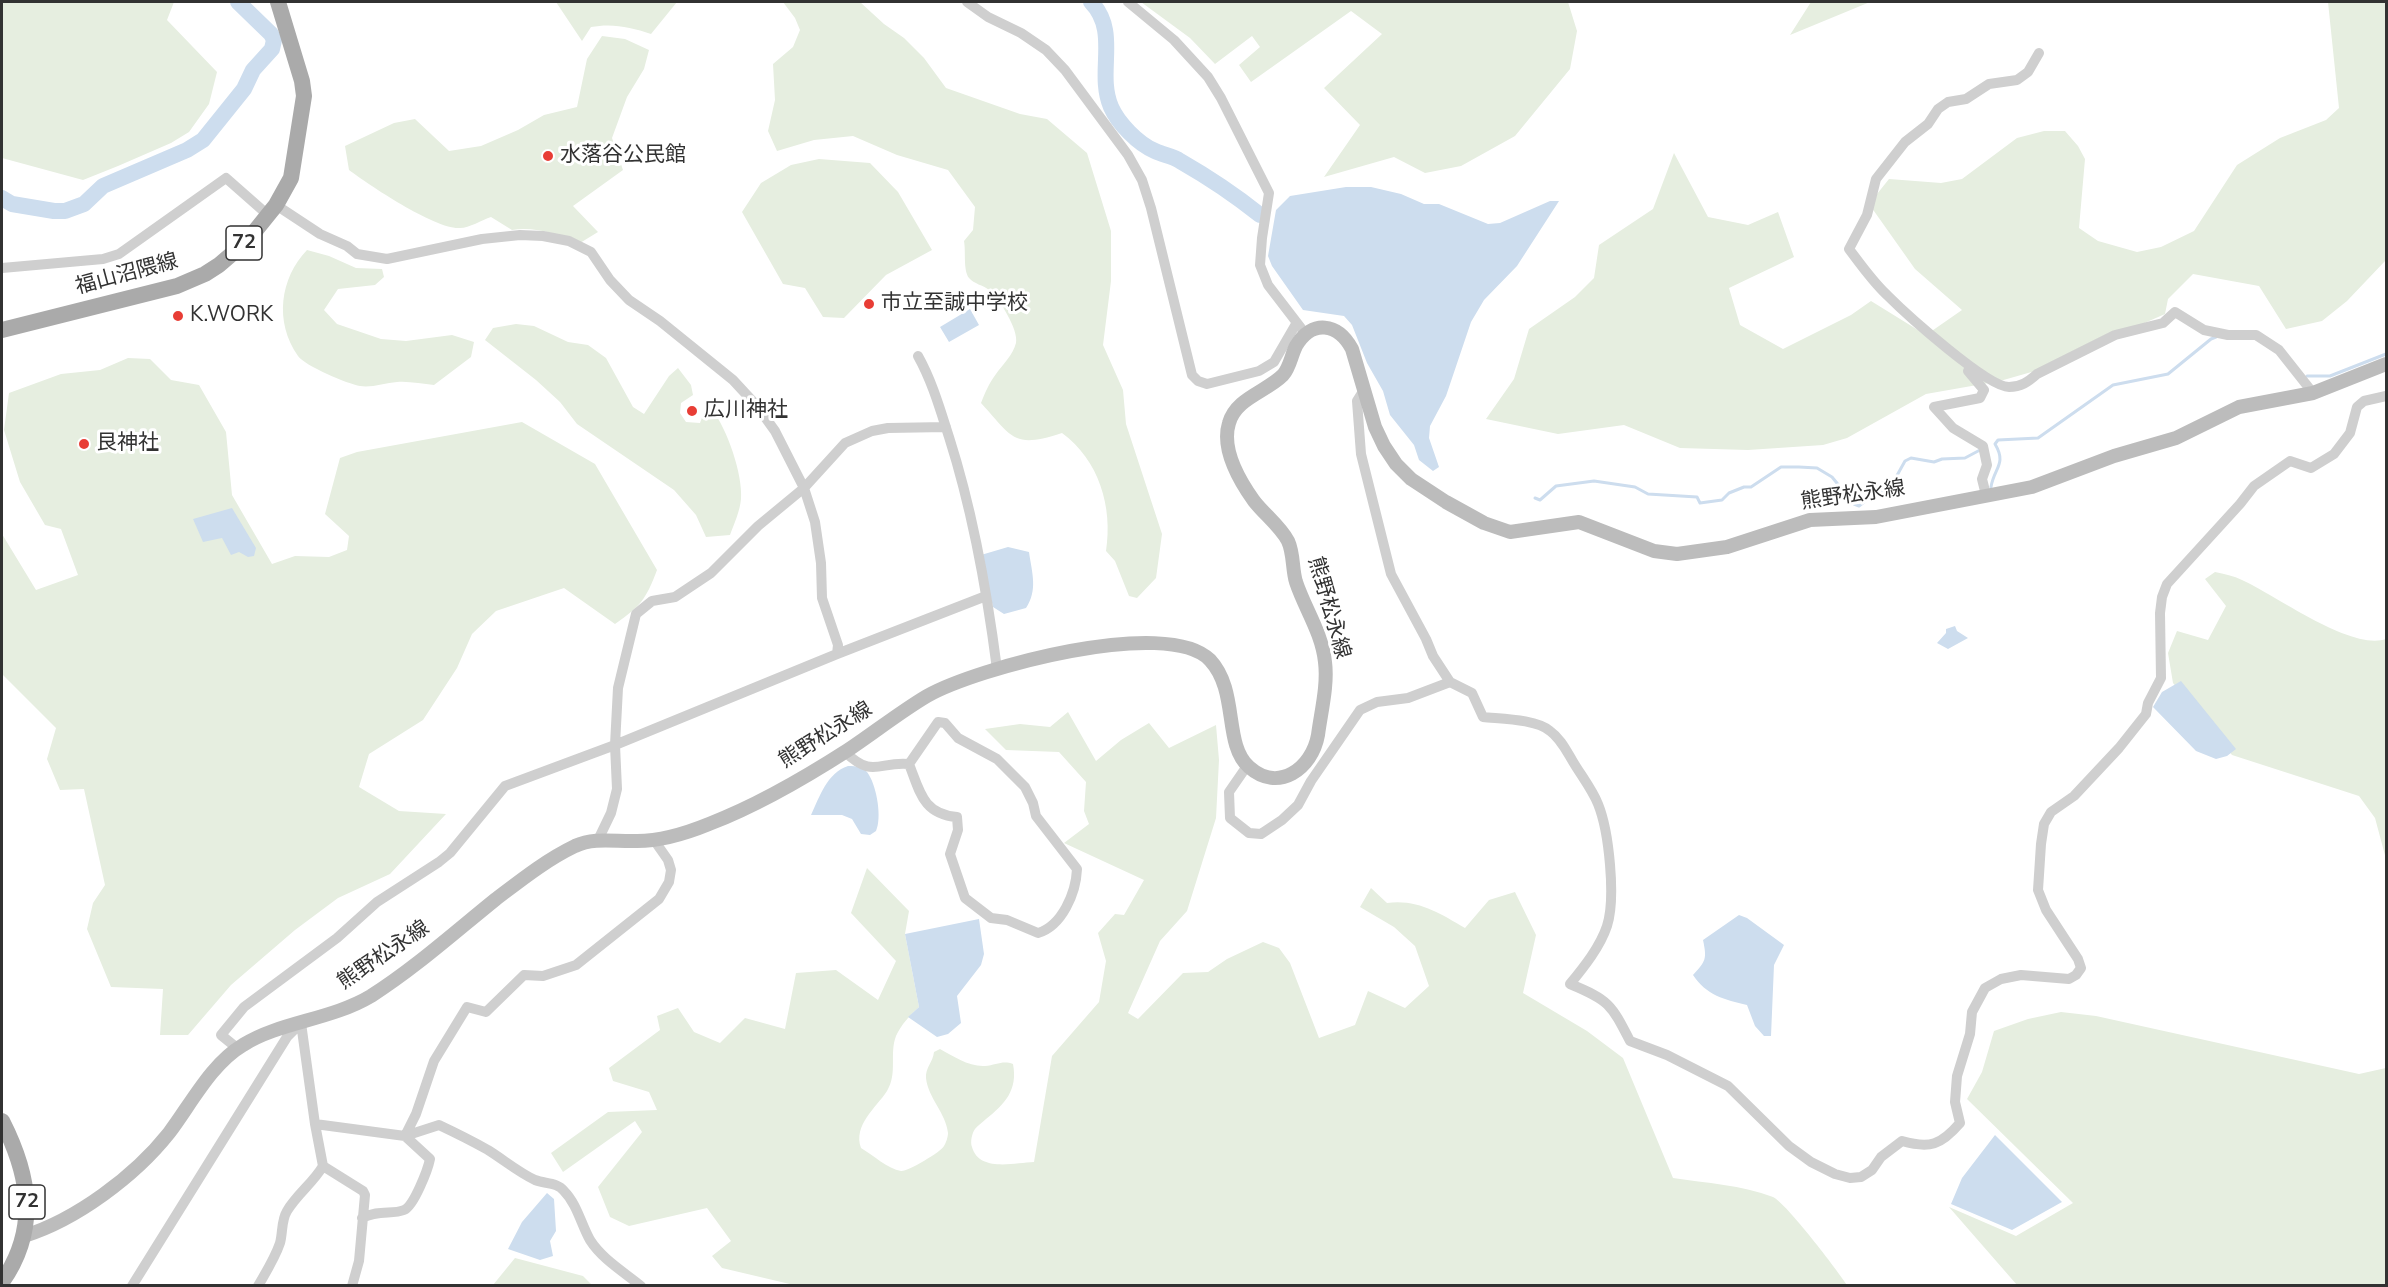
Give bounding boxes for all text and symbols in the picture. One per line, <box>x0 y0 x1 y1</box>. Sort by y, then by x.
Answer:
place label: 水落谷公民館 <box>560 143 686 169</box>
marker: 水落谷公民館 <box>541 149 555 163</box>
road number: 72 <box>226 226 262 260</box>
street label: 福山沼隈線 <box>73 249 181 301</box>
place label: 市立至誠中学校 <box>881 291 1028 317</box>
marker: 市立至誠中学校 <box>862 297 876 311</box>
place label: K.WORK <box>190 303 273 329</box>
marker: K.WORK <box>171 309 185 323</box>
place label: 広川神社 <box>704 398 788 424</box>
marker: 広川神社 <box>685 404 699 418</box>
place label: 艮神社 <box>96 431 159 457</box>
marker: 艮神社 <box>77 437 91 451</box>
street label: 熊野松永線 <box>1799 476 1907 516</box>
street label: 熊野松永線 <box>1301 554 1355 662</box>
street label: 熊野松永線 <box>775 697 877 775</box>
street label: 熊野松永線 <box>333 916 435 996</box>
road number: 72 <box>9 1185 45 1219</box>

